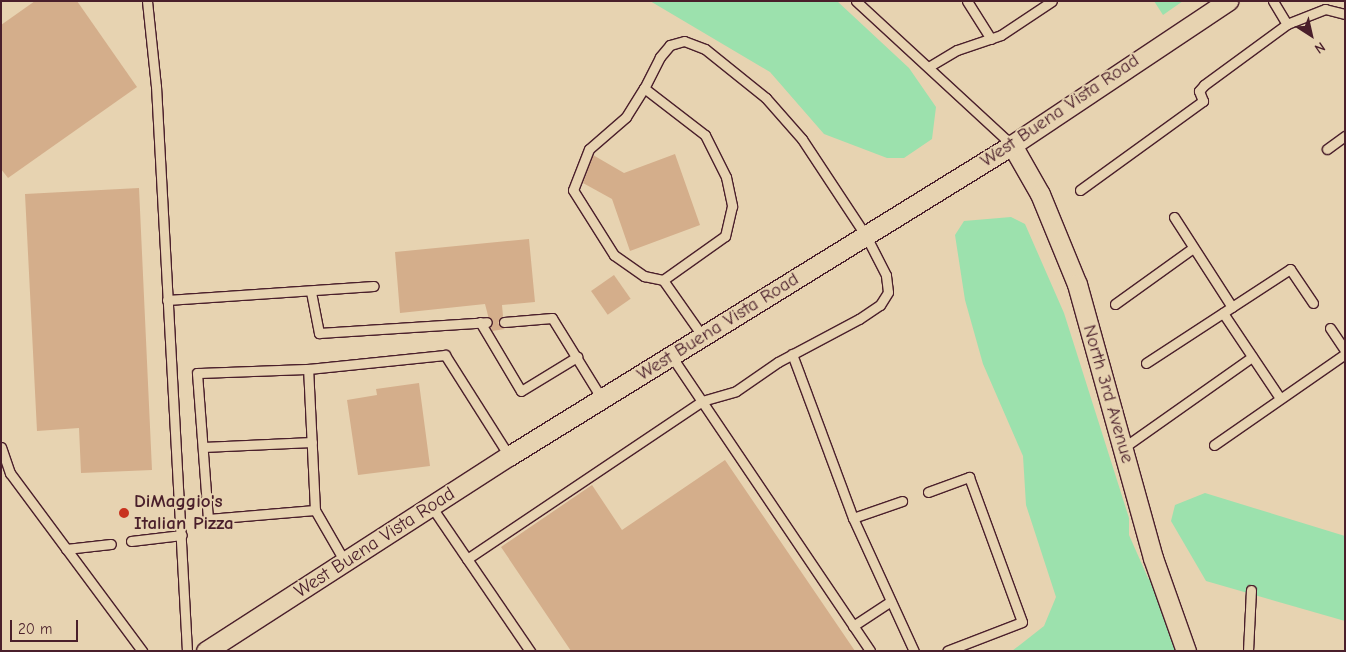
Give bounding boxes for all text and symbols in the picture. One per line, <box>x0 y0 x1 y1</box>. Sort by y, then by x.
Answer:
north arrow <box>1286 10 1336 60</box>
text: N <box>1311 38 1329 57</box>
street label: West Buena Vista Road <box>976 49 1144 173</box>
street label: West Buena Vista Road <box>633 268 803 386</box>
street label: North 3rd Avenue <box>1077 322 1139 466</box>
street label: West Buena Vista Road <box>291 483 459 603</box>
place label: DiMaggio's Italian Pizza <box>134 491 234 535</box>
marker: DiMaggio's Italian Pizza <box>118 507 130 519</box>
scale bar <box>12 610 80 642</box>
text: 20 m <box>18 620 52 638</box>

